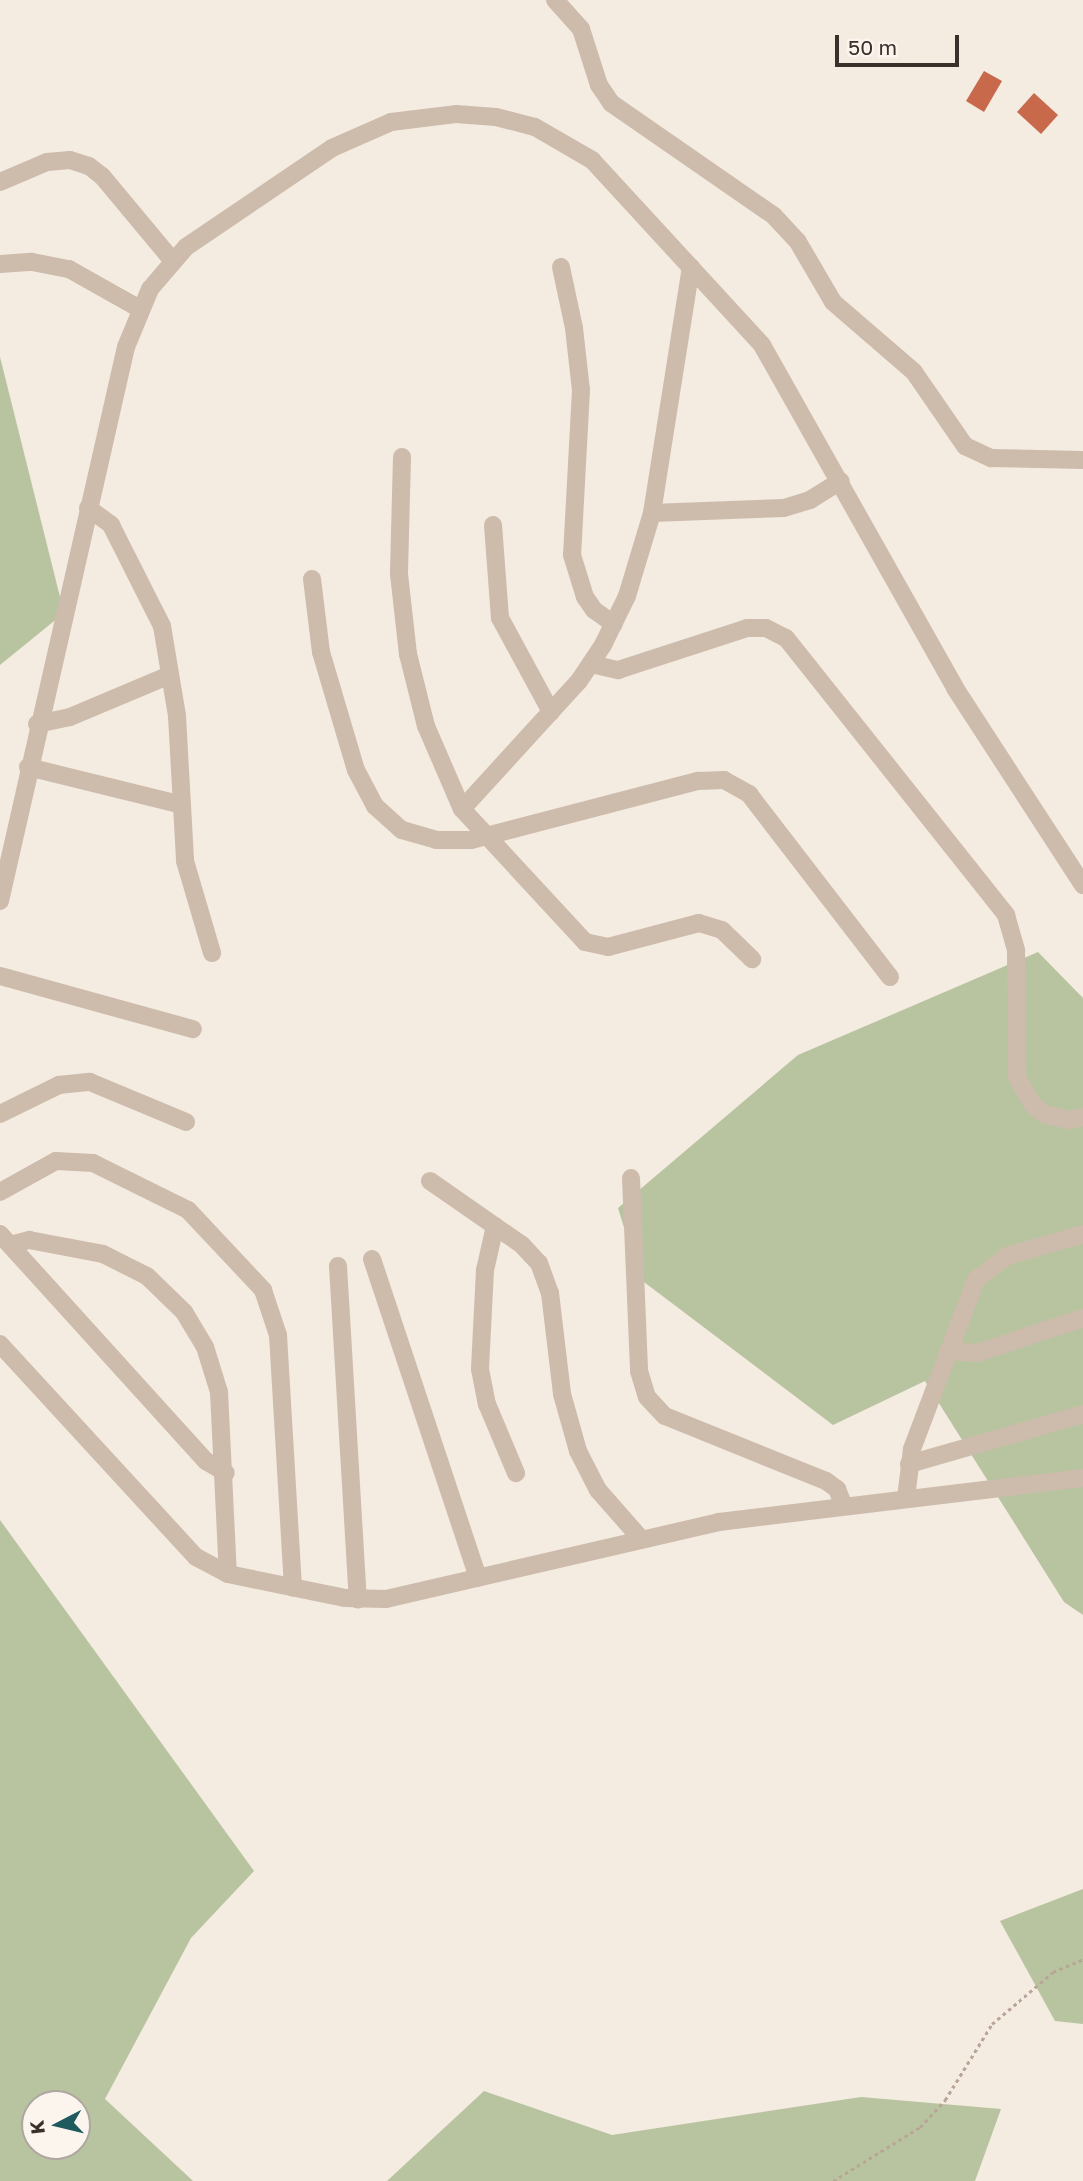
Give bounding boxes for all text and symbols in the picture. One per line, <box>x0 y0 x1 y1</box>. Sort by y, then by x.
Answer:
scale bar <box>838 21 962 65</box>
text: 50 m <box>848 34 897 60</box>
north arrow <box>21 2090 91 2160</box>
text: K <box>24 2119 49 2136</box>

